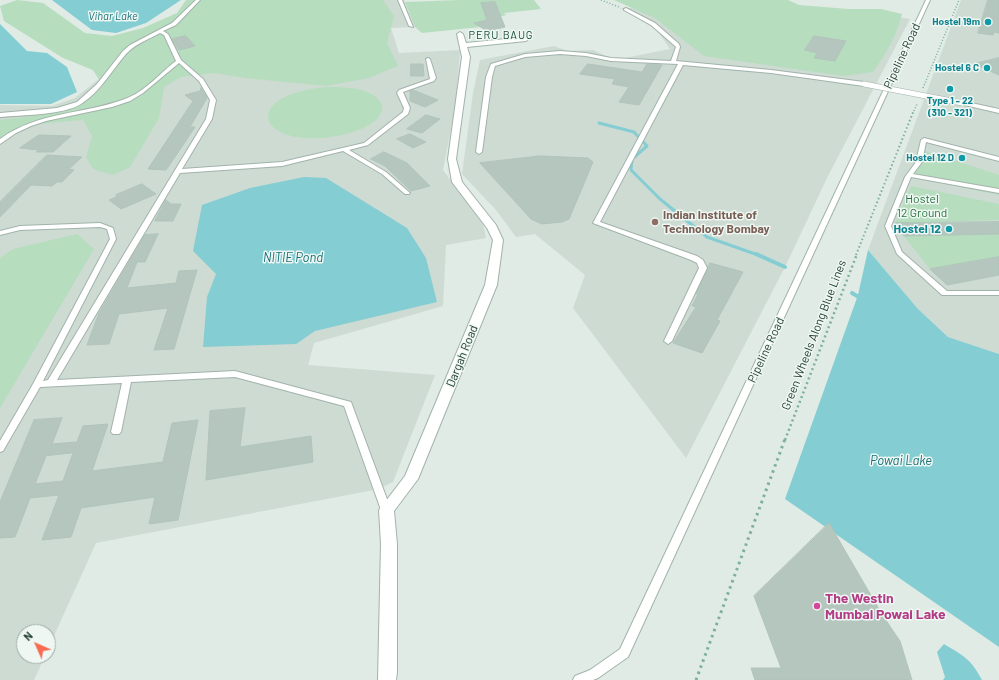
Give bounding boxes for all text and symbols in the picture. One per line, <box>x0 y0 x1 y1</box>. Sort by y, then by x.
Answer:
water label: Vihar Lake <box>88 9 138 23</box>
place label: Hostel 19m <box>932 16 980 28</box>
marker: Hostel 19m <box>983 17 993 27</box>
street label: Pipeline Road <box>881 21 923 91</box>
district label: PERU BAUG <box>468 28 534 42</box>
place label: Hostel 6 C <box>935 62 979 74</box>
marker: Hostel 6 C <box>982 63 992 73</box>
marker: Type 1 - 22 (310 - 321) <box>945 84 955 94</box>
place label: Type 1 - 22 (310 - 321) <box>927 95 973 118</box>
place label: Hostel 12 D <box>906 152 954 164</box>
marker: Hostel 12 D <box>957 153 967 163</box>
park label: Hostel 12 Ground <box>897 192 947 220</box>
place label: Indian Institute of Technology Bombay <box>663 208 770 236</box>
marker: Indian Institute of Technology Bombay <box>650 217 660 227</box>
place label: Hostel 12 <box>893 222 941 236</box>
marker: Hostel 12 <box>944 224 954 234</box>
water label: NITIE Pond <box>263 250 323 266</box>
street label: Green Wheels Along Blue Lines <box>779 258 849 412</box>
street label: Pipeline Road <box>745 315 787 385</box>
street label: Dargah Road <box>443 323 481 389</box>
water label: Powai Lake <box>870 453 932 469</box>
place label: The Westin Mumbai Powai Lake <box>825 590 946 622</box>
marker: The Westin Mumbai Powai Lake <box>812 601 822 611</box>
north arrow <box>16 624 56 664</box>
text: N <box>21 629 35 643</box>

